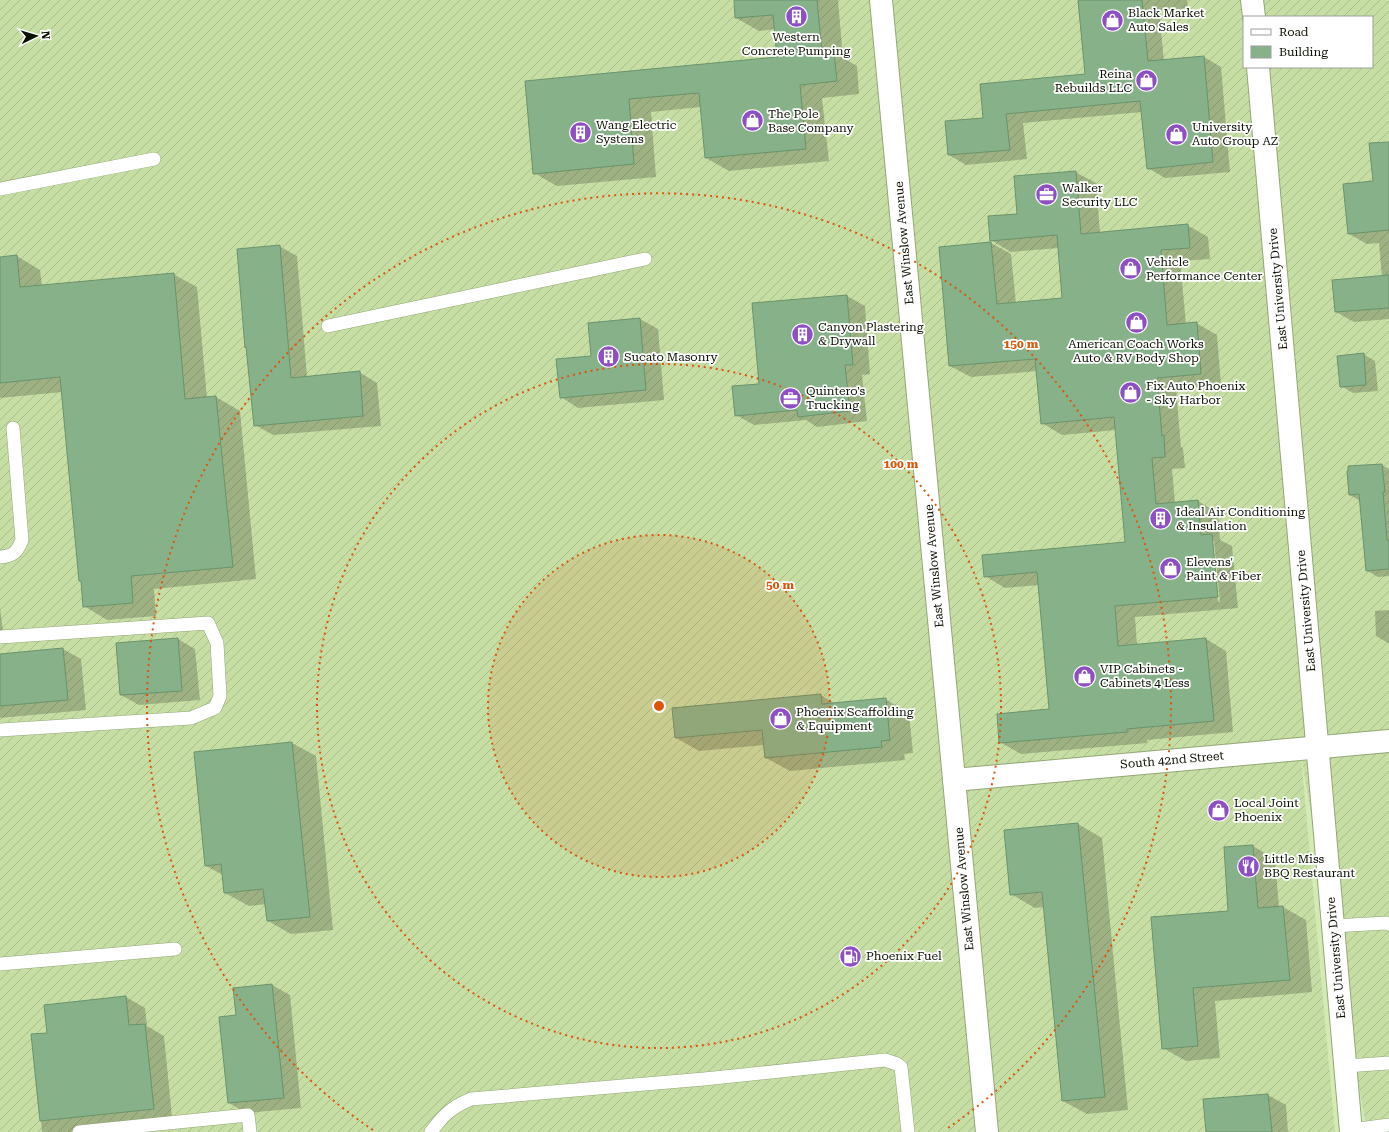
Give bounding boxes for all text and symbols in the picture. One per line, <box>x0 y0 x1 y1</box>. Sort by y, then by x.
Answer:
building icon: Western Concrete Pumping <box>783 3 809 29</box>
place label: Black Market Auto Sales <box>1128 6 1205 34</box>
shop icon: Black Market Auto Sales <box>1099 7 1125 33</box>
north arrow <box>16 16 56 56</box>
legend <box>1243 16 1373 68</box>
text: Road <box>1279 25 1309 39</box>
text: N <box>39 30 52 40</box>
place label: Western Concrete Pumping <box>742 30 850 58</box>
text: Building <box>1279 45 1328 59</box>
place label: Reina Rebuilds LLC <box>1055 67 1132 95</box>
shop icon: Reina Rebuilds LLC <box>1134 68 1160 94</box>
place label: The Pole Base Company <box>768 107 855 135</box>
shop icon: The Pole Base Company <box>740 108 766 134</box>
place label: Wang Electric Systems <box>596 118 677 146</box>
building icon: Wang Electric Systems <box>567 119 593 145</box>
place label: University Auto Group AZ <box>1192 120 1278 148</box>
shop icon: University Auto Group AZ <box>1164 121 1190 147</box>
street label: East Winslow Avenue <box>892 180 916 305</box>
place label: Walker Security LLC <box>1062 181 1138 209</box>
office icon: Walker Security LLC <box>1034 182 1060 208</box>
street label: East University Drive <box>1266 227 1290 350</box>
place label: Vehicle Performance Center <box>1146 255 1262 283</box>
shop icon: Vehicle Performance Center <box>1118 256 1144 282</box>
shop icon: American Coach Works Auto & RV Body Shop <box>1123 310 1149 336</box>
place label: Canyon Plastering & Drywall <box>818 320 924 348</box>
building icon: Canyon Plastering & Drywall <box>790 321 816 347</box>
text: 150 m <box>1004 337 1039 351</box>
place label: American Coach Works Auto & RV Body Shop <box>1068 337 1204 365</box>
building icon: Sucato Masonry <box>596 344 622 370</box>
place label: Sucato Masonry <box>624 350 719 364</box>
place label: Fix Auto Phoenix - Sky Harbor <box>1146 379 1246 407</box>
shop icon: Fix Auto Phoenix - Sky Harbor <box>1118 380 1144 406</box>
place label: Quintero's Trucking <box>806 384 866 412</box>
office icon: Quintero's Trucking <box>778 385 804 411</box>
text: 100 m <box>884 457 919 471</box>
street label: East Winslow Avenue <box>922 503 946 628</box>
place label: Ideal Air Conditioning & Insulation <box>1176 505 1305 533</box>
building icon: Ideal Air Conditioning & Insulation <box>1148 506 1174 532</box>
street label: East University Drive <box>1294 549 1318 672</box>
place label: Elevens' Paint & Fiber <box>1186 555 1261 583</box>
shop icon: Elevens' Paint & Fiber <box>1158 556 1184 582</box>
text: 50 m <box>766 578 794 592</box>
place label: VIP Cabinets - Cabinets 4 Less <box>1100 662 1190 690</box>
shop icon: VIP Cabinets - Cabinets 4 Less <box>1071 663 1097 689</box>
centre of rings <box>652 699 666 713</box>
place label: Phoenix Scaffolding & Equipment <box>796 705 914 733</box>
shop icon: Phoenix Scaffolding & Equipment <box>767 706 793 732</box>
street label: South 42nd Street <box>1120 748 1225 772</box>
place label: Local Joint Phoenix <box>1234 796 1299 824</box>
shop icon: Local Joint Phoenix <box>1205 797 1231 823</box>
street label: East Winslow Avenue <box>952 826 976 951</box>
place label: Little Miss BBQ Restaurant <box>1264 852 1355 880</box>
restaurant icon: Little Miss BBQ Restaurant <box>1235 853 1261 879</box>
street label: East University Drive <box>1324 896 1348 1019</box>
fuel station icon: Phoenix Fuel <box>838 943 864 969</box>
place label: Phoenix Fuel <box>866 949 942 963</box>

